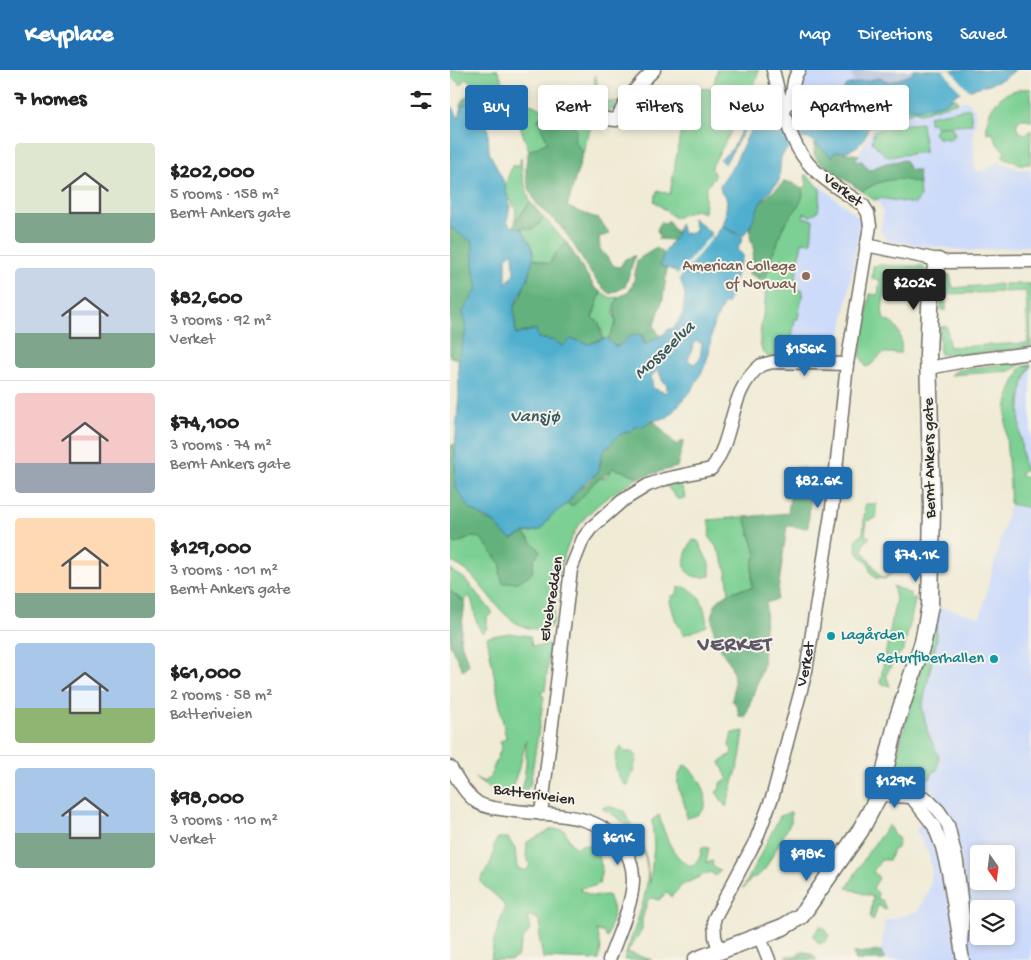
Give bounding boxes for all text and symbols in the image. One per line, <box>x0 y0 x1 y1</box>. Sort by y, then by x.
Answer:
text: Keyplace <box>25 21 113 50</box>
text: Map <box>799 25 831 46</box>
text: Directions <box>859 25 932 46</box>
text: Saved <box>960 25 1006 46</box>
chip: Buy <box>465 85 528 130</box>
chip: Rent <box>538 85 608 130</box>
chip: Filters <box>618 85 701 130</box>
chip: New <box>711 85 782 130</box>
chip: Apartment <box>792 85 909 130</box>
icon: filters <box>407 86 435 114</box>
text: 7 homes <box>15 88 87 113</box>
text: $202,000 <box>170 161 254 186</box>
icon: home <box>55 163 115 223</box>
street label: Verket <box>818 169 867 213</box>
text: 5 rooms · 158 m² <box>170 186 279 205</box>
text: Bernt Ankers gate <box>170 205 291 224</box>
place label: American College of Norway <box>682 258 797 295</box>
pin: $202K <box>879 268 949 311</box>
marker: American College of Norway <box>800 270 812 282</box>
text: $202K <box>894 275 934 294</box>
text: $82,600 <box>170 287 242 312</box>
icon: home <box>55 288 115 348</box>
text: 3 rooms · 92 m² <box>170 312 272 331</box>
water label: Mosseelva <box>630 317 701 384</box>
text: Verket <box>170 331 215 350</box>
pin: $156K <box>770 334 840 377</box>
text: $156K <box>786 341 824 360</box>
street label: Bernt Ankers gate <box>920 397 942 519</box>
water label: Vansjø <box>510 407 561 428</box>
text: $74,100 <box>170 412 239 437</box>
icon: home <box>55 413 115 473</box>
text: 3 rooms · 74 m² <box>170 437 272 456</box>
text: Bernt Ankers gate <box>170 456 291 475</box>
pin: $82.6K <box>777 466 859 509</box>
text: $82.6K <box>795 473 841 492</box>
text: $129,000 <box>170 537 251 562</box>
icon: home <box>55 538 115 598</box>
pin: $74.1K <box>875 540 957 583</box>
text: $74.1K <box>894 547 938 566</box>
street label: Elvebredden <box>537 555 569 643</box>
text: 3 rooms · 101 m² <box>170 562 278 581</box>
text: Bernt Ankers gate <box>170 581 291 600</box>
place label: Lagården <box>841 627 905 646</box>
marker: Lagården <box>825 630 837 642</box>
district label: VERKET <box>697 634 773 659</box>
street label: Verket <box>792 640 820 690</box>
place label: Returfiberhallen <box>877 650 984 669</box>
marker: Returfiberhallen <box>988 653 1000 665</box>
text: $61,000 <box>170 662 241 687</box>
icon: home <box>55 663 115 723</box>
text: 2 rooms · 58 m² <box>170 687 272 706</box>
text: Batteriveien <box>170 706 252 725</box>
pin: $129K <box>860 766 930 809</box>
text: $129K <box>876 773 914 792</box>
street label: Batteriveien <box>491 781 576 811</box>
text: $98,000 <box>170 787 244 812</box>
icon: home <box>55 788 115 848</box>
text: 3 rooms · 110 m² <box>170 812 278 831</box>
pin: $61K <box>588 824 648 866</box>
text: $61K <box>603 830 633 849</box>
text: Verket <box>170 831 215 850</box>
pin: $98K <box>777 840 837 882</box>
north arrow <box>970 845 1015 890</box>
map controls <box>970 845 1015 945</box>
text: $98K <box>791 846 823 865</box>
button: layers <box>970 900 1015 945</box>

